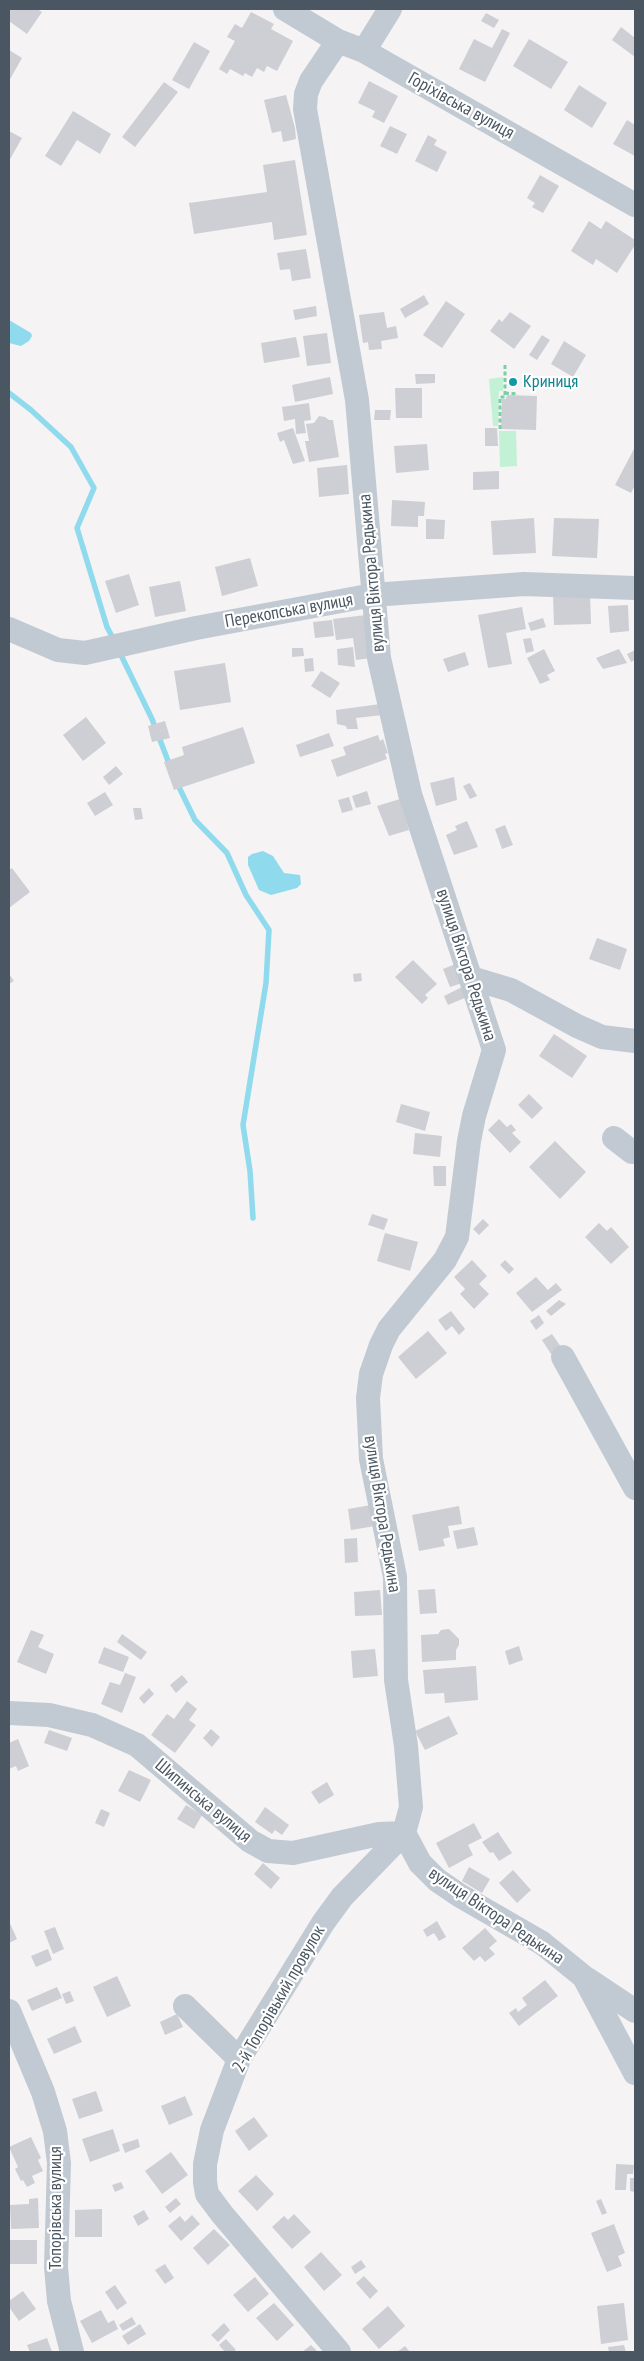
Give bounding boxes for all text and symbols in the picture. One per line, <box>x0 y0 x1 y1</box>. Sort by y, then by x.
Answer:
street label: Горіхівська вулиця <box>404 68 518 144</box>
place label: Криниця <box>523 371 578 393</box>
marker: Криниця <box>507 376 519 388</box>
street label: вулиця Віктора Редькина <box>354 493 390 653</box>
street label: Перекопська вулиця <box>223 589 355 633</box>
street label: вулиця Віктора Редькина <box>431 886 501 1044</box>
street label: вулиця Віктора Редькина <box>359 1434 405 1594</box>
street label: Шипинська вулиця <box>150 1754 256 1848</box>
street label: вулиця Віктора Редькина <box>424 1863 568 1969</box>
street label: 2-й Топорівький провулок <box>228 1922 330 2076</box>
street label: Топорівська вулиця <box>45 2146 67 2270</box>

